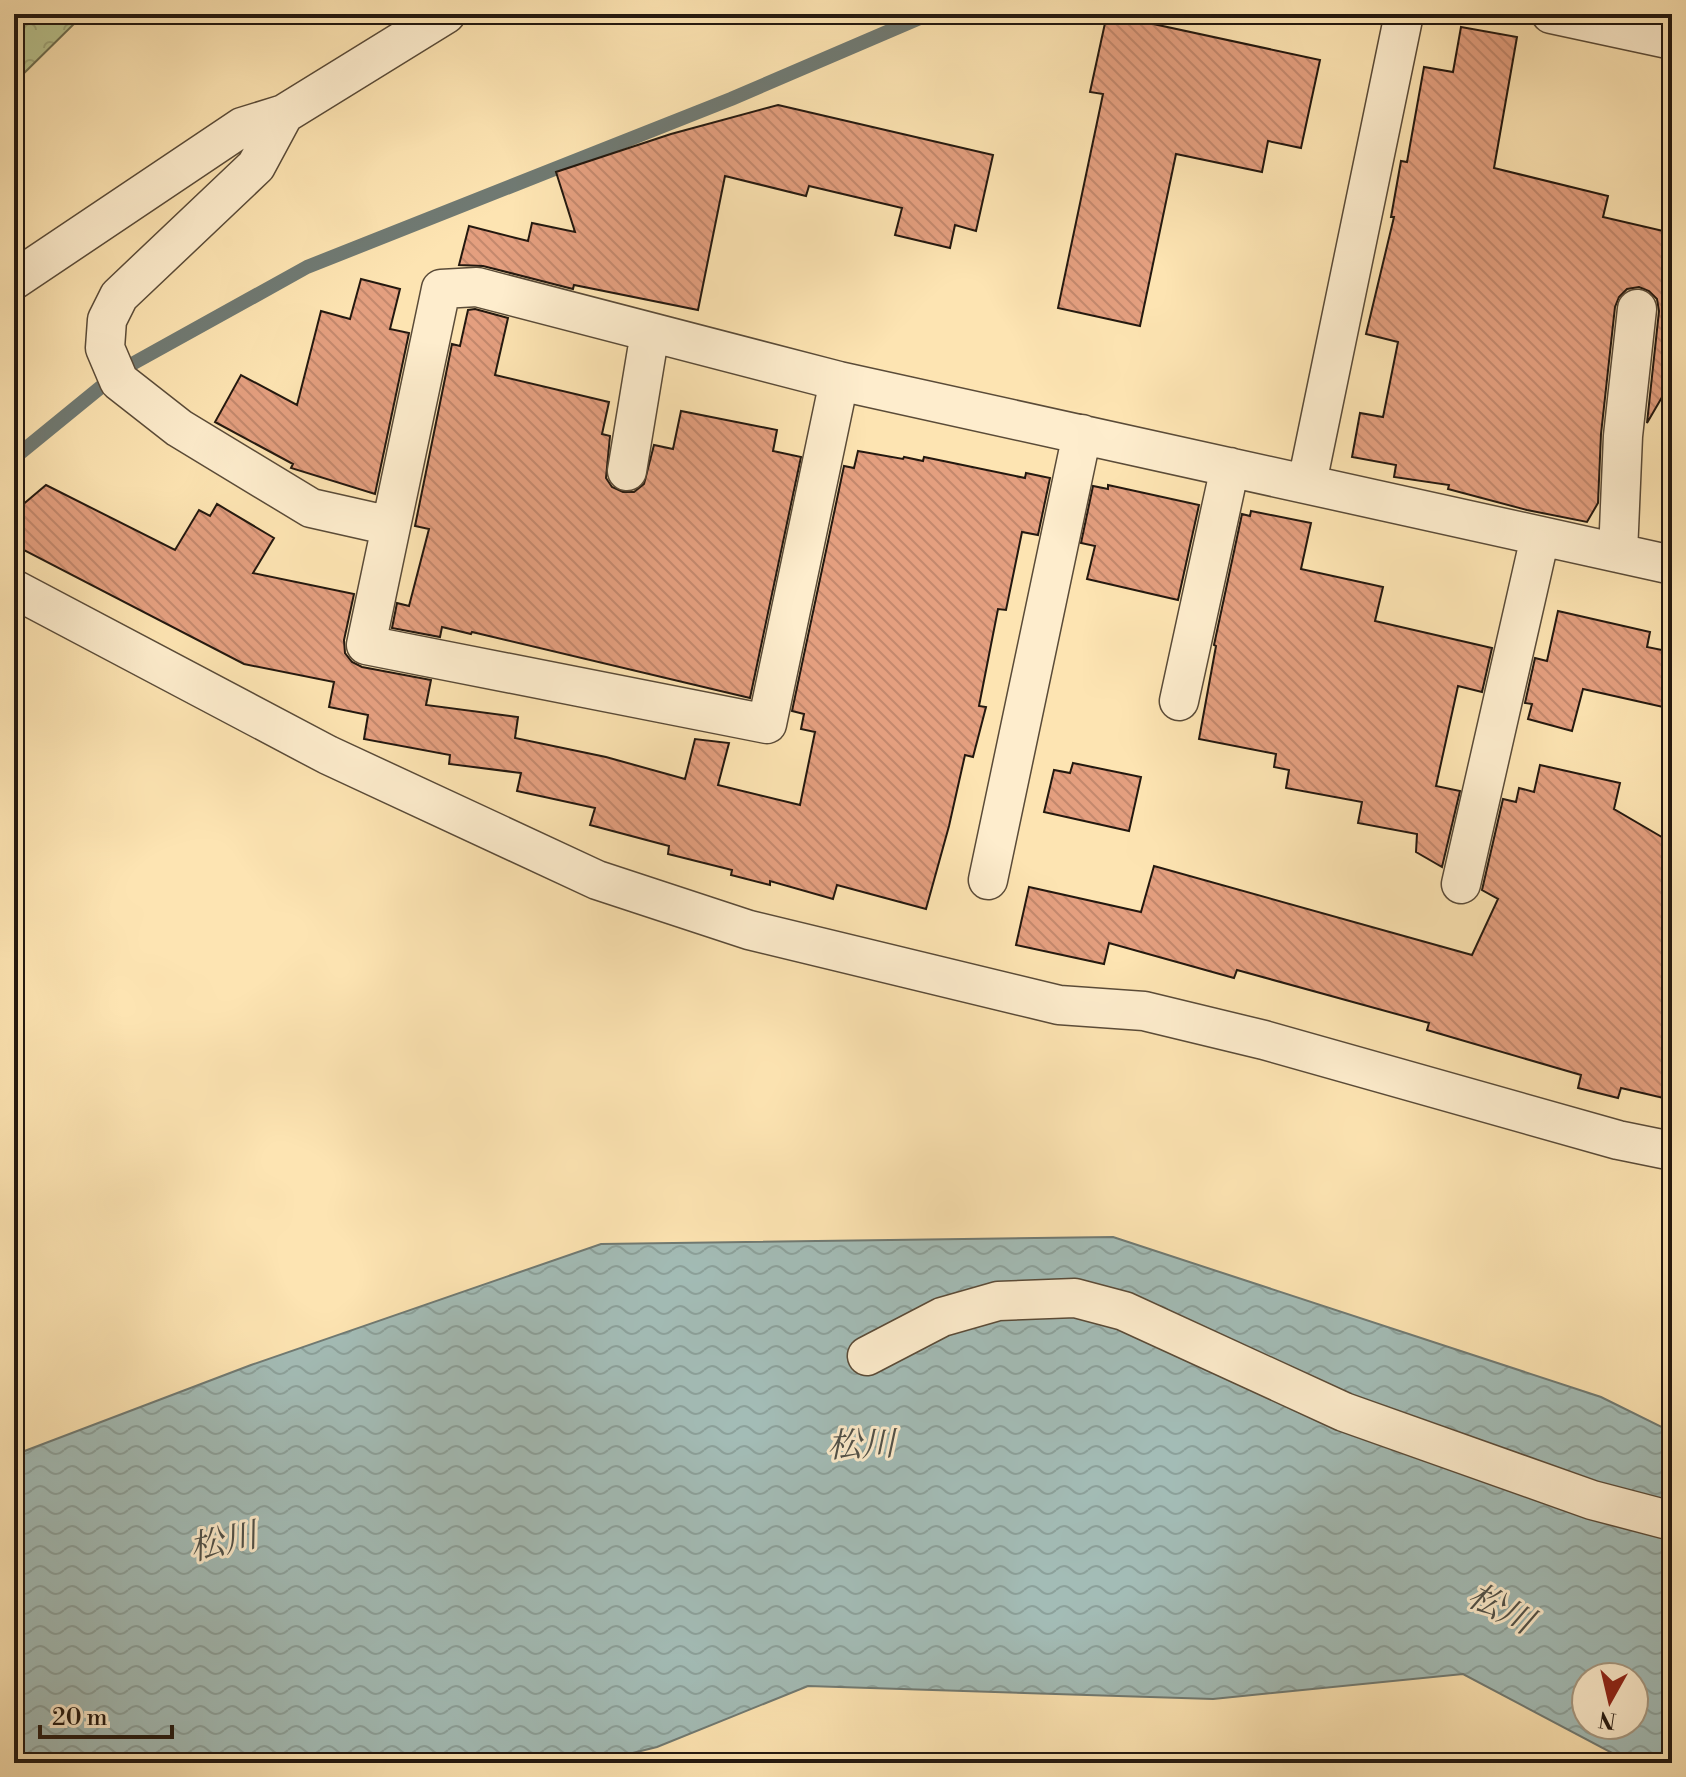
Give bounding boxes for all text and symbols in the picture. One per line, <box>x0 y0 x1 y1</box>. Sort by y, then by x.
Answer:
water label: 松川 <box>826 1424 900 1468</box>
water label: 松川 <box>186 1514 265 1571</box>
water label: 松川 <box>1460 1576 1543 1646</box>
north arrow <box>1570 1661 1650 1741</box>
scale bar <box>40 1689 172 1739</box>
text: 20 m <box>52 1703 108 1733</box>
text: N <box>1596 1705 1618 1734</box>

